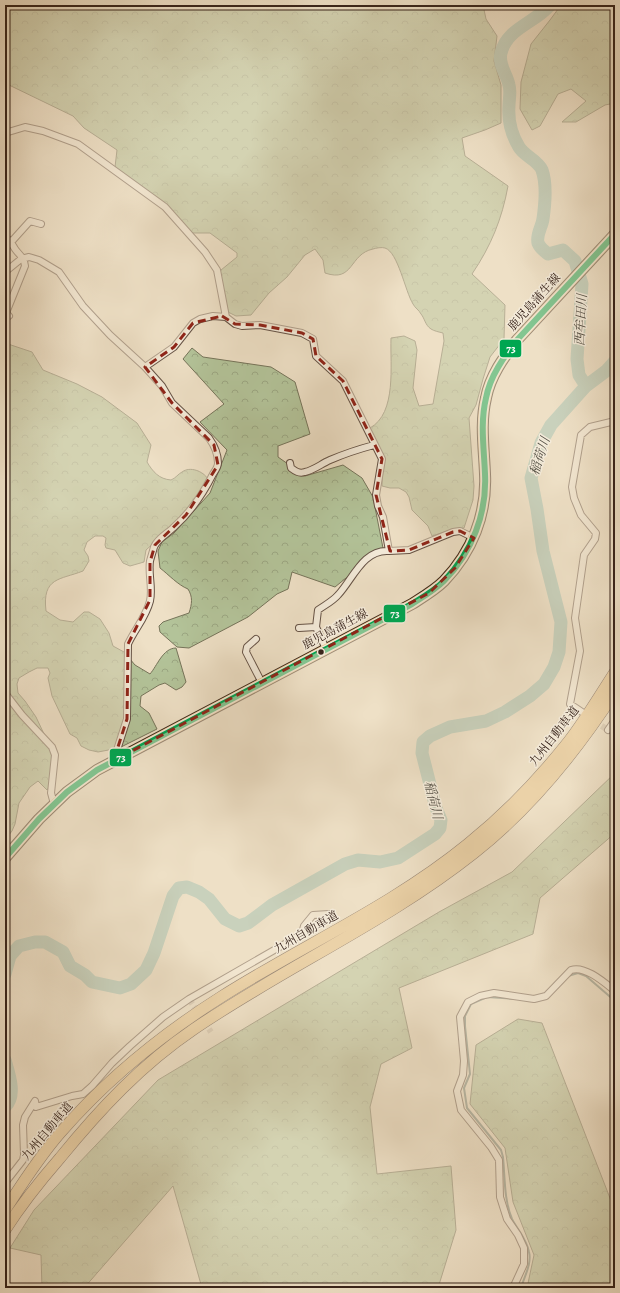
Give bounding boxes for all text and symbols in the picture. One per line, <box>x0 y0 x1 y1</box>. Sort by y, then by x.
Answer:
street label: 鹿児島蒲生線 <box>504 270 564 334</box>
water label: 西牟田川 <box>571 292 590 346</box>
line badge: 73 <box>499 339 522 358</box>
text: 73 <box>506 341 516 356</box>
water label: 稲荷川 <box>525 433 554 477</box>
line badge: 73 <box>383 604 406 623</box>
street label: 鹿児島蒲生線 <box>299 605 371 653</box>
text: 73 <box>390 606 400 621</box>
unlabelled marker <box>316 647 326 657</box>
street label: 九州自動車道 <box>526 703 582 769</box>
line badge: 73 <box>109 748 132 767</box>
text: 73 <box>116 750 126 765</box>
water label: 稲荷川 <box>421 779 447 823</box>
street label: 九州自動車道 <box>271 907 341 957</box>
street label: 九州自動車道 <box>18 1098 76 1164</box>

